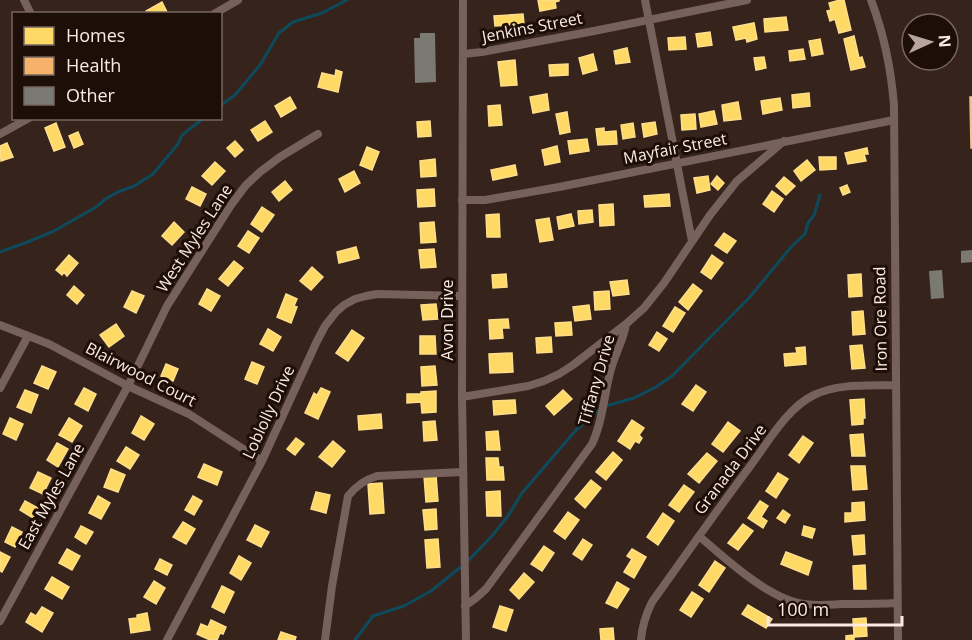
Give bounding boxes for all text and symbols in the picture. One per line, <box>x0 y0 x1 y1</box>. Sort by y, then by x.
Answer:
street label: Jenkins Street <box>478 6 584 48</box>
legend <box>12 12 222 120</box>
north arrow <box>900 12 960 72</box>
text: Homes <box>66 23 125 47</box>
text: N <box>934 34 956 48</box>
text: Health <box>66 53 121 77</box>
text: Other <box>66 83 116 107</box>
street label: Mayfair Street <box>621 127 729 169</box>
street label: West Myles Lane <box>151 180 237 296</box>
street label: Iron Ore Road <box>868 266 892 372</box>
street label: Avon Drive <box>436 280 458 360</box>
street label: Tiffany Drive <box>573 332 619 428</box>
street label: Blairwood Court <box>82 337 200 411</box>
street label: Loblolly Drive <box>237 362 299 462</box>
street label: Granada Drive <box>689 419 771 519</box>
street label: East Myles Lane <box>13 439 89 553</box>
scale bar <box>768 589 902 627</box>
text: 100 m <box>777 597 829 621</box>

